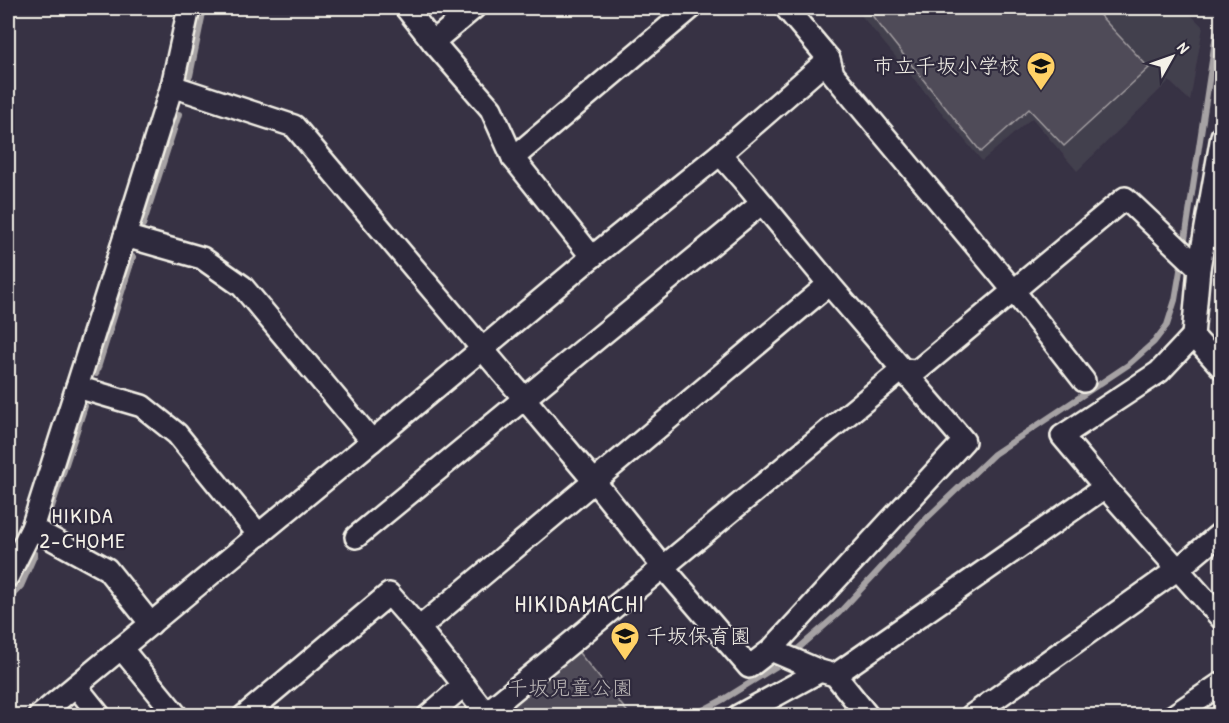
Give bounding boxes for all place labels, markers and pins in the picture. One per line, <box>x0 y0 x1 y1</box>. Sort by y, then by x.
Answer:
school or university icon: 市立千坂小学校 <box>1025 50 1057 92</box>
place label: 市立千坂小学校 <box>873 51 1020 80</box>
school or university icon: 千坂保育園 <box>609 620 641 662</box>
place label: 千坂保育園 <box>646 621 751 650</box>

